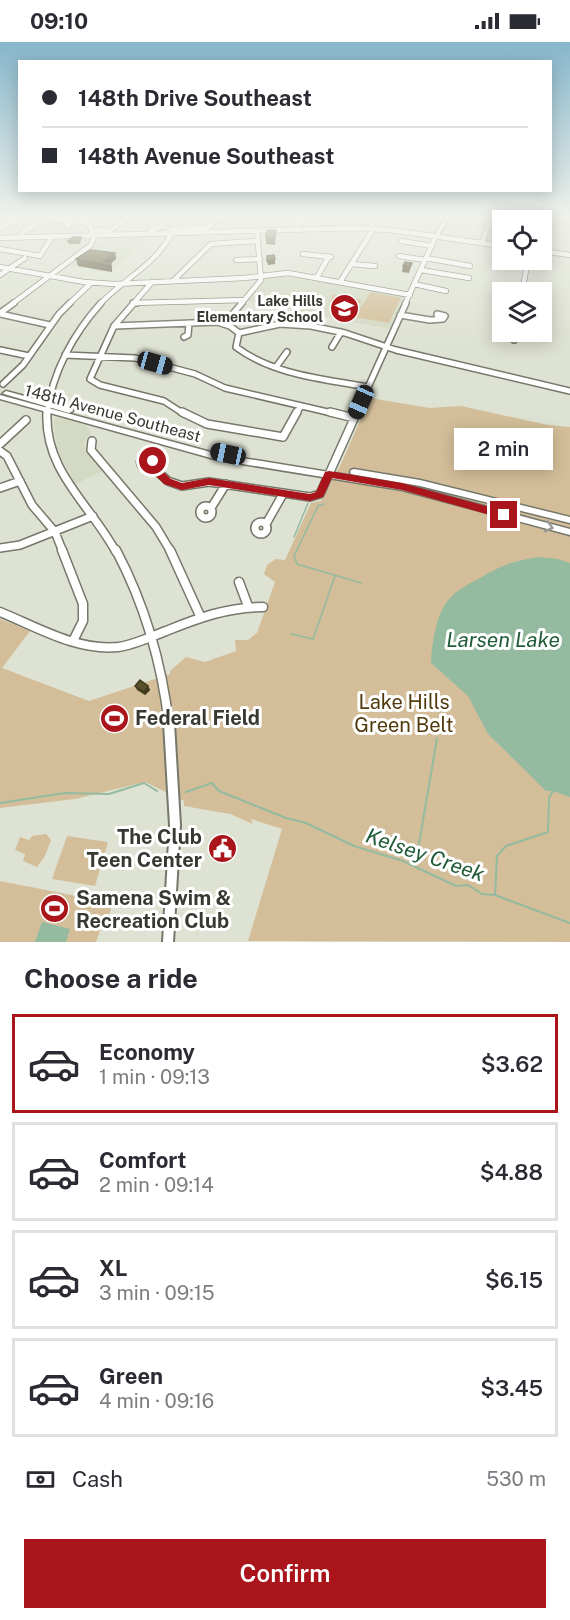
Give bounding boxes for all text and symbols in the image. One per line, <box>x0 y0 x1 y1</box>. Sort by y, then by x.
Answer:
text: 09:10 <box>30 8 88 34</box>
text: 148th Drive Southeast <box>78 85 312 111</box>
text: 148th Avenue Southeast <box>78 143 334 169</box>
map controls <box>492 210 552 342</box>
button: locate <box>492 210 552 270</box>
button: layers <box>492 282 552 342</box>
place label: Lake Hills Elementary School <box>196 293 323 325</box>
school or university icon: Lake Hills Elementary School <box>328 293 360 325</box>
car <box>135 349 175 377</box>
street label: 148th Avenue Southeast <box>23 381 203 446</box>
car <box>345 382 377 422</box>
callout: 2 min <box>454 428 554 470</box>
text: 2 min <box>478 437 529 461</box>
car <box>209 441 247 467</box>
route start <box>139 447 166 474</box>
route end <box>490 501 517 528</box>
one-way arrow <box>544 519 554 532</box>
water label: Larsen Lake <box>446 627 560 652</box>
park label: Lake Hills Green Belt <box>354 690 454 737</box>
sports icon: Federal Field <box>98 702 130 734</box>
place label: Federal Field <box>135 706 260 730</box>
water label: Kelsey Creek <box>363 823 488 887</box>
place label: The Club Teen Center <box>87 825 202 872</box>
public building icon: The Club Teen Center <box>207 832 239 864</box>
place label: Samena Swim & Recreation Club <box>76 886 231 933</box>
sports icon: Samena Swim & Recreation Club <box>39 893 71 925</box>
text: Choose a ride <box>24 962 198 994</box>
icon: car <box>27 1037 81 1091</box>
text: Economy <box>99 1039 195 1065</box>
text: $3.62 <box>481 1051 543 1077</box>
text: 1 min · 09:13 <box>99 1065 210 1089</box>
icon: car <box>27 1145 81 1199</box>
text: Comfort <box>99 1147 186 1173</box>
text: $4.88 <box>480 1159 543 1185</box>
text: 2 min · 09:14 <box>99 1173 214 1197</box>
icon: car <box>27 1253 81 1307</box>
text: XL <box>99 1255 127 1281</box>
text: $6.15 <box>485 1267 543 1293</box>
text: 3 min · 09:15 <box>99 1281 215 1305</box>
icon: car <box>27 1361 81 1415</box>
text: Green <box>99 1363 163 1389</box>
text: $3.45 <box>480 1375 543 1401</box>
text: 4 min · 09:16 <box>99 1389 214 1413</box>
icon: cash <box>24 1463 57 1496</box>
text: Cash <box>72 1466 123 1492</box>
text: 530 m <box>486 1467 546 1491</box>
button: Confirm <box>24 1539 546 1608</box>

